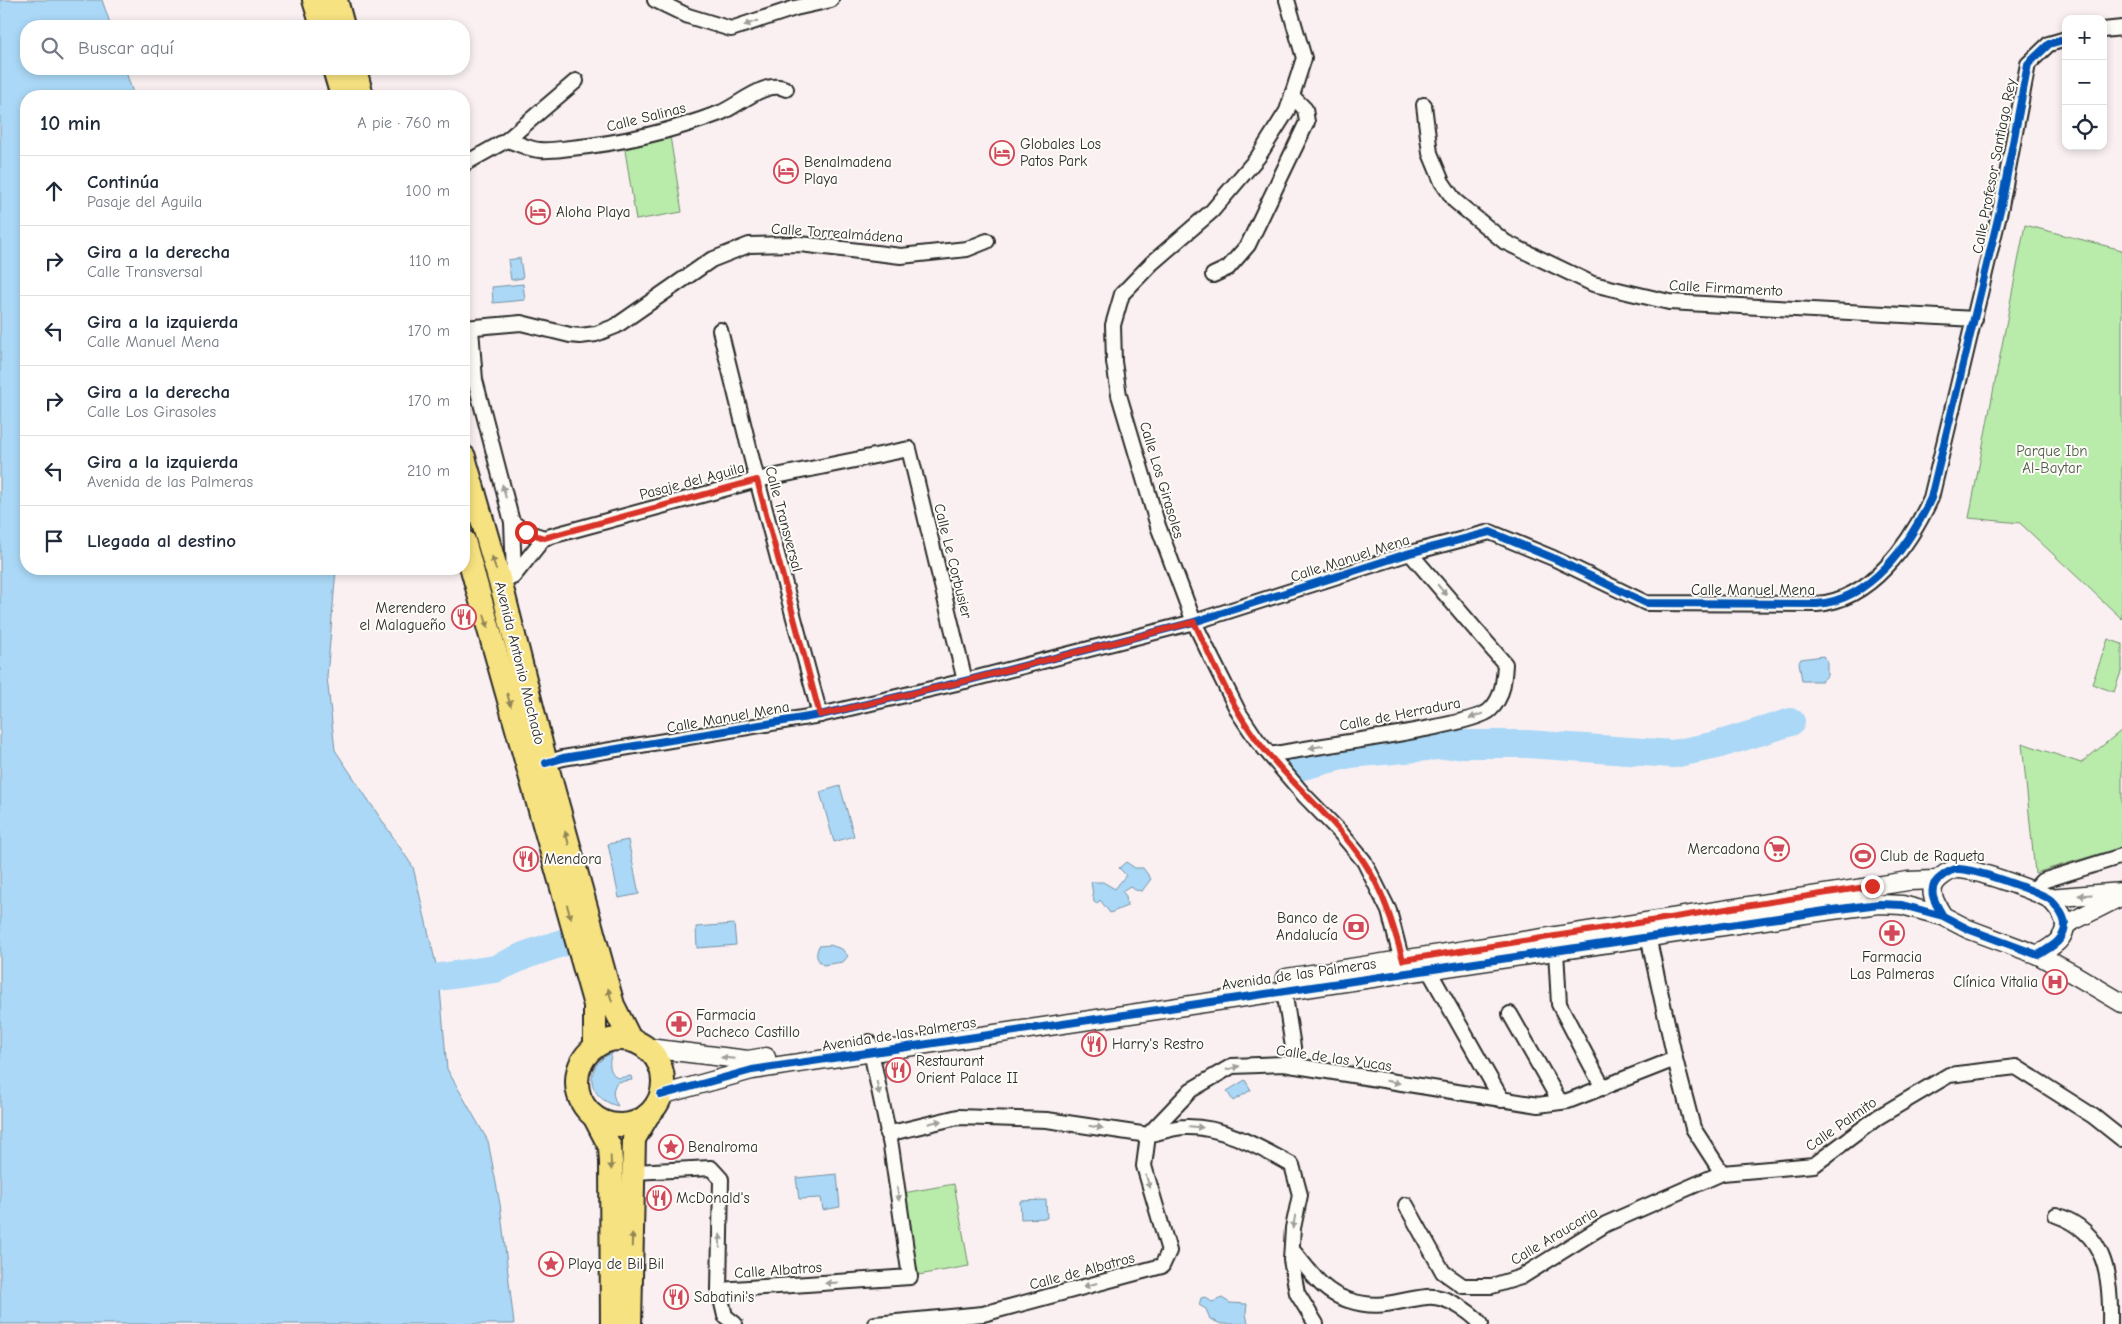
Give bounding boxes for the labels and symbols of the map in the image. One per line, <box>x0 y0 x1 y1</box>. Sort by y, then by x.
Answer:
one-way arrow <box>743 20 758 27</box>
street label: Calle Profesor Santiago Rey <box>1968 77 2020 255</box>
street label: Calle Salinas <box>605 98 687 136</box>
place label: Globales Los Patos Park <box>1020 135 1101 170</box>
hotel icon: Globales Los Patos Park <box>989 140 1015 166</box>
place label: Benalmadena Playa <box>804 153 892 188</box>
hotel icon: Benalmadena Playa <box>773 158 799 184</box>
hotel icon: Aloha Playa <box>525 199 551 225</box>
place label: Aloha Playa <box>556 203 630 221</box>
street label: Calle Torrealmádena <box>770 219 904 247</box>
street label: Calle Firmamento <box>1668 276 1784 300</box>
street label: Calle Los Girasoles <box>1136 419 1188 541</box>
park label: Parque Ibn Al-Baytar <box>2016 442 2088 477</box>
street label: Pasaje del Aguila <box>637 458 747 504</box>
street label: Calle Transversal <box>761 464 807 574</box>
one-way arrow <box>500 484 508 499</box>
street label: Calle Le Corbusier <box>930 502 976 620</box>
route start <box>515 521 538 544</box>
street label: Calle Manuel Mena <box>1288 530 1412 586</box>
one-way arrow <box>490 555 498 570</box>
street label: Avenida Antonio Machado <box>491 580 549 746</box>
street label: Calle Manuel Mena <box>1691 581 1815 599</box>
one-way arrow <box>1436 584 1447 596</box>
place label: Merendero el Malagueño <box>359 599 446 634</box>
restaurant icon: Merendero el Malagueño <box>451 604 477 630</box>
one-way arrow <box>483 614 491 629</box>
one-way arrow <box>505 692 513 707</box>
street label: Calle de Herradura <box>1338 693 1462 735</box>
street label: Calle Manuel Mena <box>665 697 791 737</box>
one-way arrow <box>1468 712 1483 720</box>
one-way arrow <box>1308 743 1324 751</box>
one-way arrow <box>562 831 570 846</box>
supermarket icon: Mercadona <box>1764 836 1790 862</box>
place label: Mercadona <box>1688 840 1760 858</box>
sports icon: Club de Raqueta <box>1850 843 1876 869</box>
restaurant icon: Mendora <box>513 846 539 872</box>
place label: Club de Raqueta <box>1880 847 1985 865</box>
place label: Mendora <box>544 850 602 868</box>
route end <box>1861 875 1884 898</box>
one-way arrow <box>2077 891 2093 899</box>
one-way arrow <box>565 905 573 920</box>
place label: Banco de Andalucía <box>1276 909 1338 944</box>
bank icon: Banco de Andalucía <box>1343 914 1369 940</box>
pharmacy icon: Farmacia Las Palmeras <box>1879 920 1905 946</box>
place label: Farmacia Las Palmeras <box>1850 948 1934 983</box>
street label: Avenida de las Palmeras <box>1221 954 1377 994</box>
hospital icon: Clínica Vitalia <box>2042 969 2068 995</box>
place label: Clínica Vitalia <box>1953 973 2038 991</box>
one-way arrow <box>606 987 614 1002</box>
place label: Farmacia Pacheco Castillo <box>696 1006 800 1041</box>
pharmacy icon: Farmacia Pacheco Castillo <box>666 1011 692 1037</box>
street label: Avenida de las Palmeras <box>821 1013 977 1055</box>
restaurant icon: Harry's Restro <box>1081 1031 1107 1057</box>
place label: Harry's Restro <box>1112 1035 1204 1053</box>
street label: Calle de las Yucas <box>1275 1041 1393 1075</box>
place label: Restaurant Orient Palace II <box>916 1052 1018 1087</box>
one-way arrow <box>720 1054 736 1062</box>
restaurant icon: Restaurant Orient Palace II <box>885 1057 911 1083</box>
one-way arrow <box>1226 1064 1241 1072</box>
one-way arrow <box>1386 1079 1402 1087</box>
one-way arrow <box>875 1080 883 1096</box>
street label: Calle Palmito <box>1802 1093 1880 1155</box>
one-way arrow <box>927 1118 942 1126</box>
one-way arrow <box>1088 1123 1104 1131</box>
one-way arrow <box>1188 1124 1204 1132</box>
place icon: Benalroma <box>658 1134 684 1160</box>
place label: Benalroma <box>688 1138 758 1156</box>
one-way arrow <box>607 1156 615 1172</box>
one-way arrow <box>1145 1175 1153 1190</box>
restaurant icon: McDonald's <box>646 1185 672 1211</box>
one-way arrow <box>894 1187 902 1203</box>
place label: McDonald's <box>676 1189 750 1207</box>
street label: Calle Araucaria <box>1507 1203 1601 1269</box>
one-way arrow <box>1290 1215 1298 1231</box>
one-way arrow <box>628 1232 636 1248</box>
one-way arrow <box>716 1233 724 1249</box>
street label: Calle de Albatros <box>1027 1248 1137 1294</box>
place icon: Playa de Bil Bil <box>538 1251 564 1277</box>
place label: Playa de Bil Bil <box>568 1255 664 1273</box>
street label: Calle Albatros <box>734 1258 822 1282</box>
one-way arrow <box>824 1279 840 1287</box>
one-way arrow <box>1083 1281 1098 1289</box>
restaurant icon: Sabatini's <box>663 1284 689 1310</box>
place label: Sabatini's <box>694 1288 754 1306</box>

